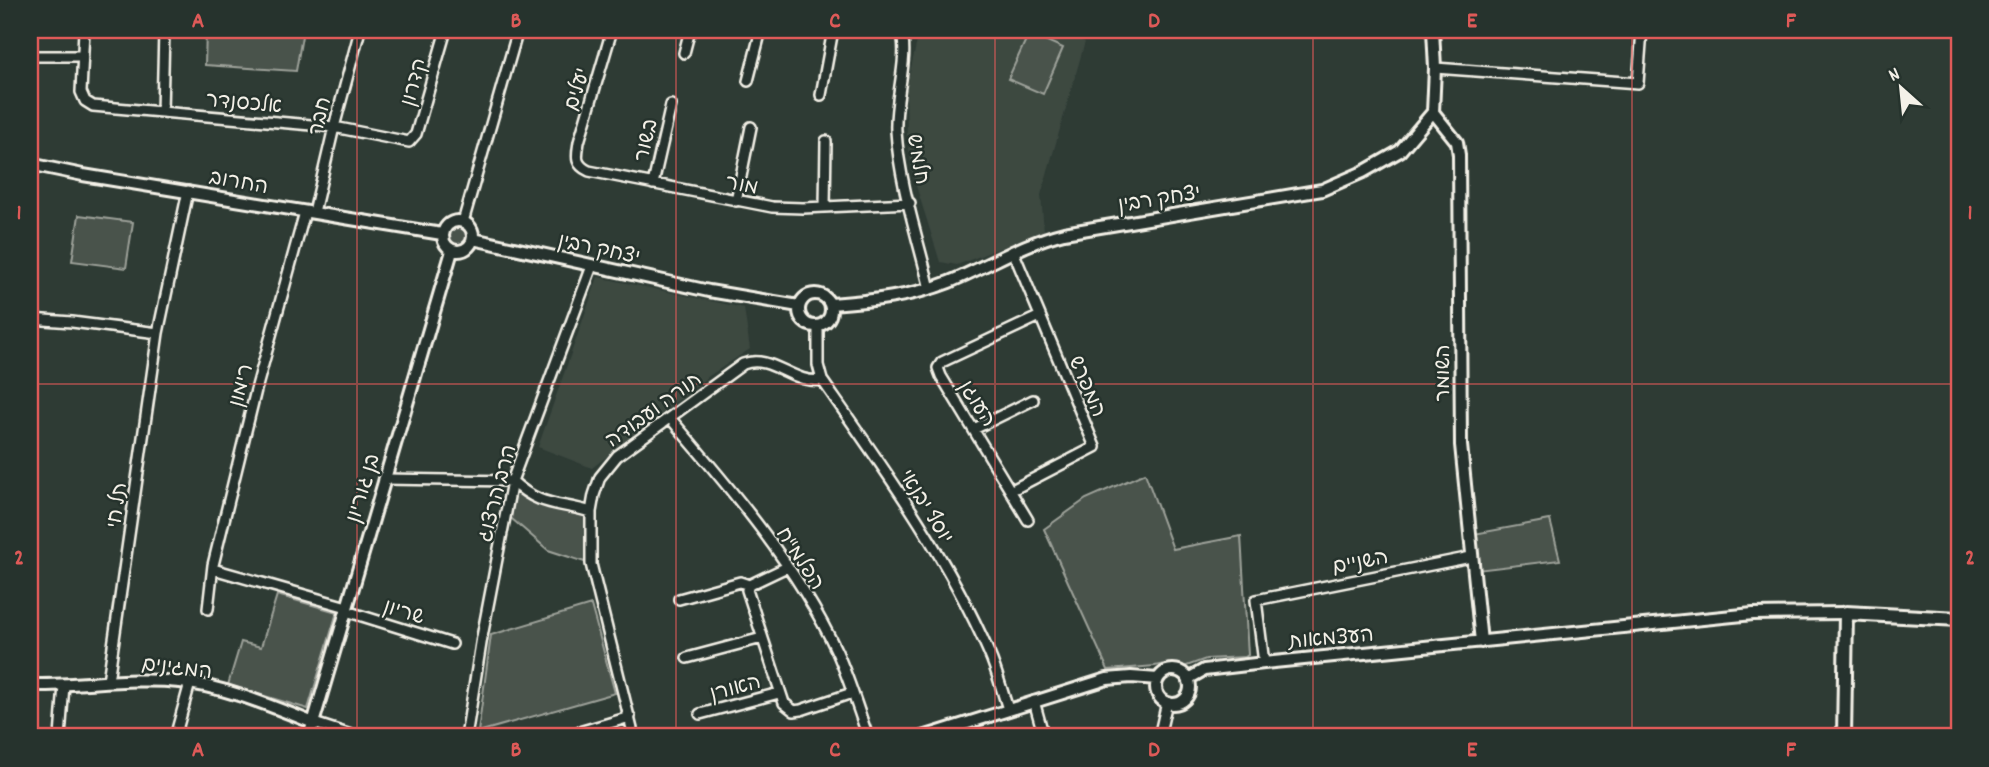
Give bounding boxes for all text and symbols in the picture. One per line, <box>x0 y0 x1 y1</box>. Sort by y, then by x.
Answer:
text: A <box>192 6 204 39</box>
text: B <box>511 6 522 39</box>
text: C <box>829 6 841 39</box>
text: D <box>1148 6 1160 39</box>
text: E <box>1467 6 1478 39</box>
text: F <box>1786 6 1797 39</box>
north arrow <box>1867 52 1937 122</box>
street label: קדרון <box>395 55 437 110</box>
text: N <box>1885 62 1905 90</box>
street label: יעלים <box>558 65 600 115</box>
street label: אלכסנדר <box>205 87 283 123</box>
street label: חבר <box>303 94 341 139</box>
street label: בשור <box>628 116 667 165</box>
street label: חלמיש <box>897 132 935 187</box>
street label: החרוב <box>207 164 270 204</box>
street label: מור <box>722 169 760 205</box>
street label: יצחק רבין <box>1116 180 1203 222</box>
text: 1 <box>16 198 22 231</box>
text: 1 <box>1967 198 1973 231</box>
street label: יצחק רבין <box>554 228 642 274</box>
street label: השומר <box>1430 344 1460 402</box>
street label: המפרש <box>1059 352 1112 423</box>
street label: רימון <box>223 361 263 411</box>
street label: תורה ועבודה <box>600 366 709 457</box>
street label: העוגן <box>949 375 1002 434</box>
street label: הרב הרצוג <box>471 442 526 546</box>
street label: בן גוריון <box>340 451 390 527</box>
street label: יוסף יבנאי <box>890 465 959 551</box>
street label: תל חי <box>101 481 137 530</box>
street label: הפלמ"ח <box>767 522 830 597</box>
text: 2 <box>14 543 24 576</box>
text: 2 <box>1965 543 1975 576</box>
street label: השניים <box>1330 544 1391 584</box>
street label: שריון <box>379 593 427 634</box>
street label: העצמאות <box>1285 621 1375 659</box>
street label: המגינים <box>140 651 214 689</box>
street label: האורן <box>707 669 765 711</box>
text: A <box>192 735 204 767</box>
text: B <box>511 735 522 767</box>
text: C <box>829 735 841 767</box>
text: D <box>1148 735 1160 767</box>
text: E <box>1467 735 1478 767</box>
text: F <box>1786 735 1797 767</box>

